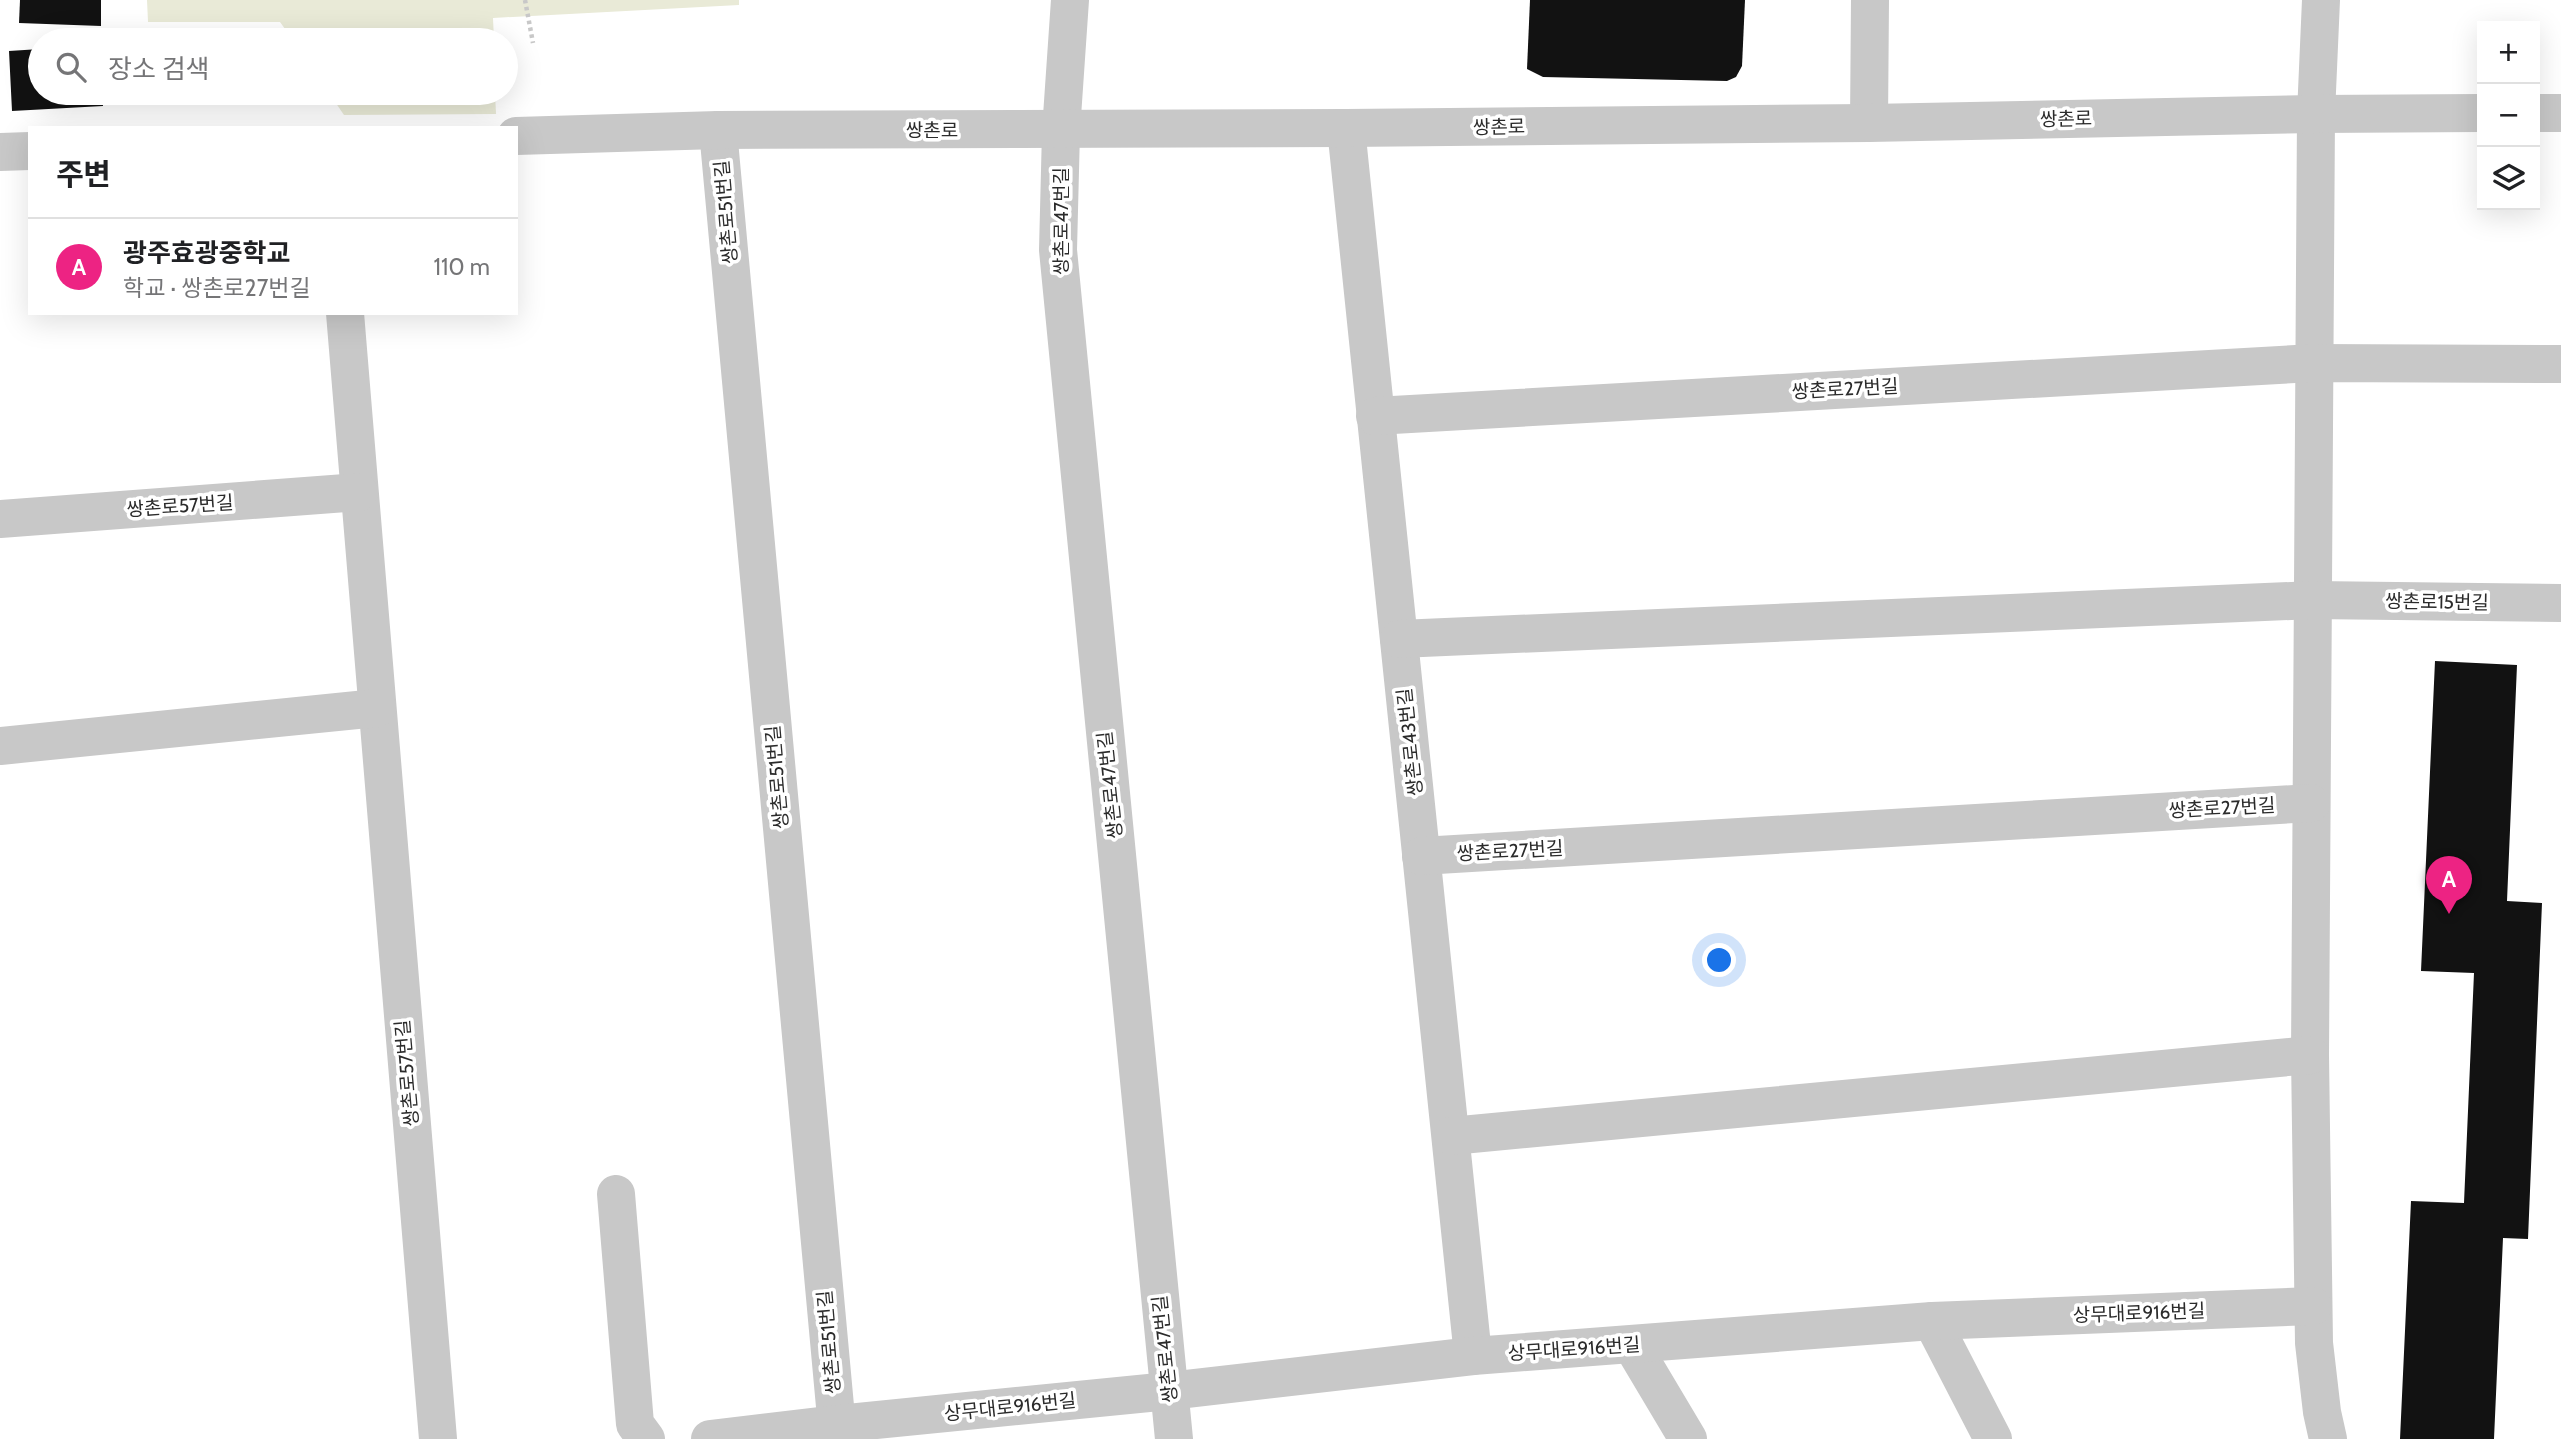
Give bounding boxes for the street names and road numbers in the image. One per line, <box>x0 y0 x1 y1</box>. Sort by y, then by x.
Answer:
street label: 쌍촌로 <box>2040 107 2092 131</box>
street label: 쌍촌로 <box>1473 115 1525 139</box>
street label: 쌍촌로 <box>906 119 958 142</box>
street label: 쌍촌로51번길 <box>710 159 742 265</box>
street label: 쌍촌로47번길 <box>1050 167 1073 275</box>
street label: 쌍촌로27번길 <box>1791 375 1899 403</box>
street label: 쌍촌로57번길 <box>126 491 234 521</box>
street label: 쌍촌로15번길 <box>2385 590 2489 614</box>
street label: 쌍촌로43번길 <box>1393 687 1427 797</box>
street label: 쌍촌로51번길 <box>761 724 793 830</box>
street label: 쌍촌로47번길 <box>1093 730 1127 840</box>
street label: 쌍촌로27번길 <box>2168 794 2276 822</box>
street label: 쌍촌로27번길 <box>1456 837 1564 865</box>
street label: 쌍촌로57번길 <box>391 1019 423 1127</box>
street label: 쌍촌로51번길 <box>813 1289 845 1395</box>
street label: 쌍촌로47번길 <box>1148 1294 1182 1404</box>
street label: 상무대로916번길 <box>2072 1299 2206 1327</box>
street label: 상무대로916번길 <box>1507 1333 1641 1365</box>
street label: 상무대로916번길 <box>943 1389 1077 1425</box>

